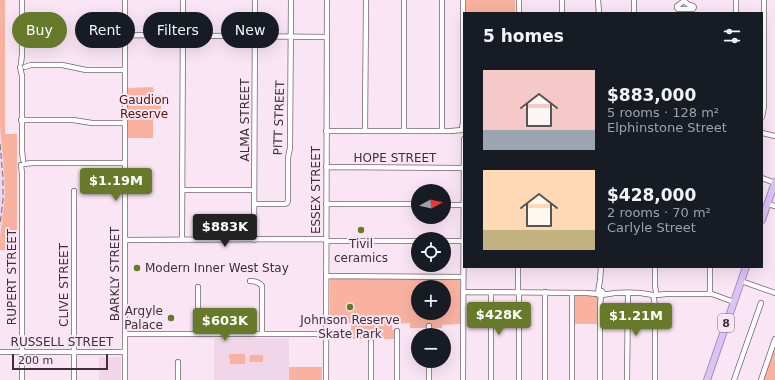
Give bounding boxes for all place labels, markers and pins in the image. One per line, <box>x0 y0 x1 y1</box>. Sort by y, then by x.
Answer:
pin: $1.19M <box>83 168 149 202</box>
pin: $883K <box>197 214 253 248</box>
marker: Tivil ceramics <box>356 225 366 235</box>
place label: Tivil ceramics <box>334 237 388 265</box>
place label: Modern Inner West Stay <box>145 261 289 275</box>
marker: Modern Inner West Stay <box>132 263 142 273</box>
marker: Johnson Reserve Skate Park <box>345 302 355 312</box>
pin: $428K <box>471 302 527 336</box>
pin: $1.21M <box>603 303 669 337</box>
place label: Argyle Palace <box>124 304 163 332</box>
pin: $603K <box>197 308 253 342</box>
marker: Argyle Palace <box>166 313 176 323</box>
place label: Johnson Reserve Skate Park <box>299 313 400 341</box>

